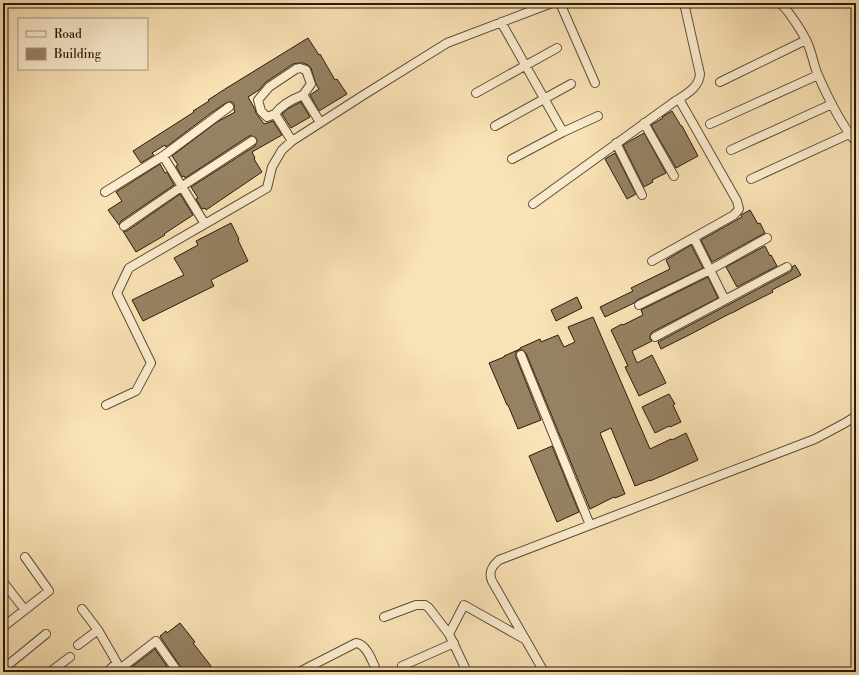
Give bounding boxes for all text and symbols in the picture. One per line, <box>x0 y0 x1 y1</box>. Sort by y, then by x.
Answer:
legend <box>18 18 148 70</box>
text: Road <box>54 27 82 42</box>
text: Building <box>53 47 102 62</box>

